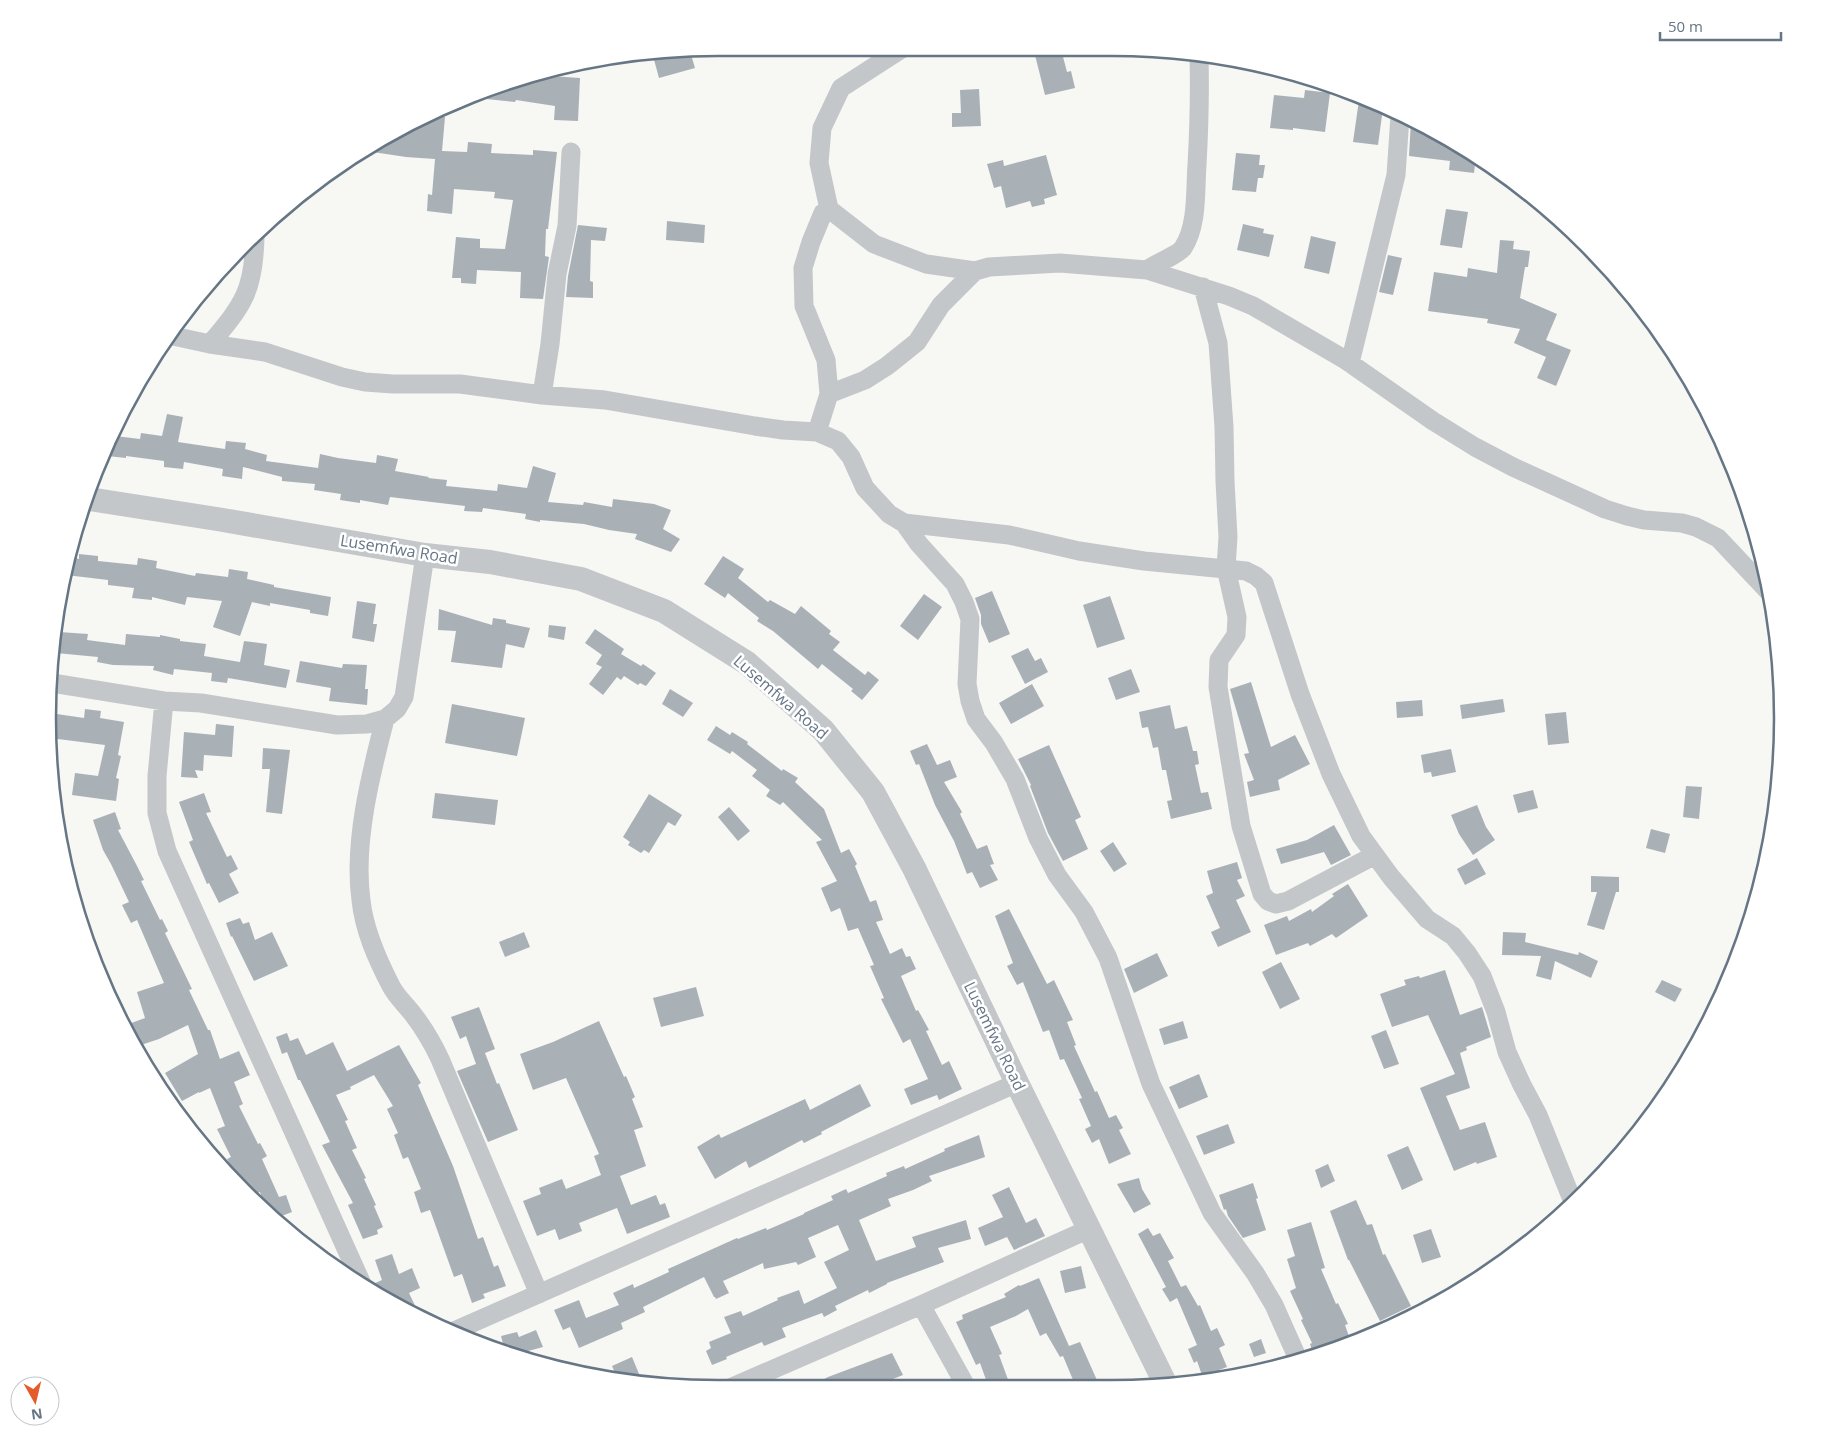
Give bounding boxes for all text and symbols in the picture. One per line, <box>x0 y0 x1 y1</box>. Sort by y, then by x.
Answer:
scale bar <box>1660 10 1781 42</box>
text: 50 m <box>1668 16 1703 36</box>
street label: Lusemfwa Road <box>339 529 459 569</box>
street label: Lusemfwa Road <box>729 650 833 744</box>
street label: Lusemfwa Road <box>959 978 1031 1094</box>
north arrow <box>10 1376 60 1426</box>
text: N <box>30 1404 44 1425</box>

